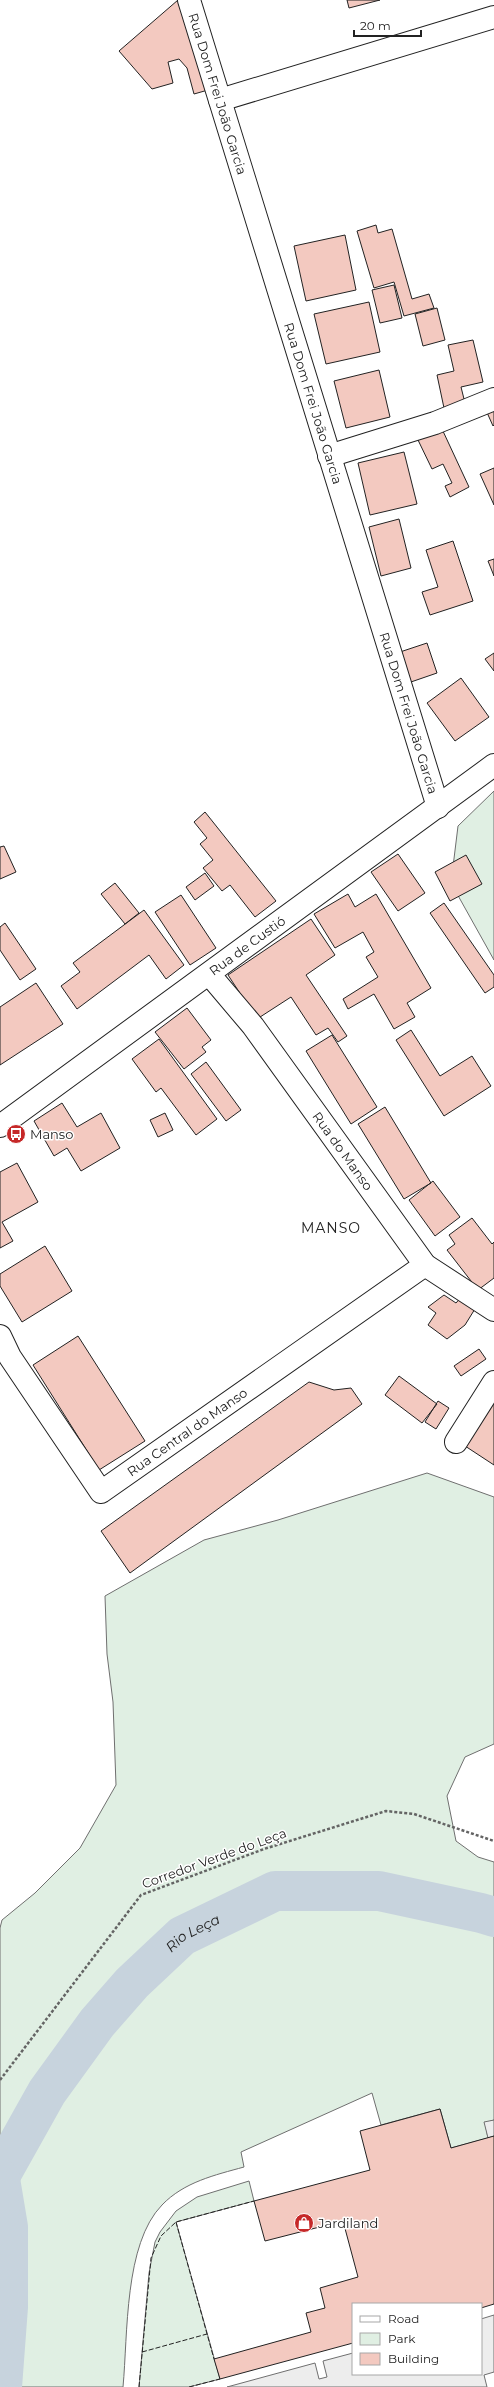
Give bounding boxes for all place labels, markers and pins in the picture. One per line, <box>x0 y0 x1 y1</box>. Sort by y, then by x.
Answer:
bus stop icon: Manso <box>5 1123 27 1145</box>
place label: Manso <box>30 1126 73 1142</box>
shop icon: Jardiland <box>293 2212 315 2234</box>
place label: Jardiland <box>317 2215 378 2231</box>

